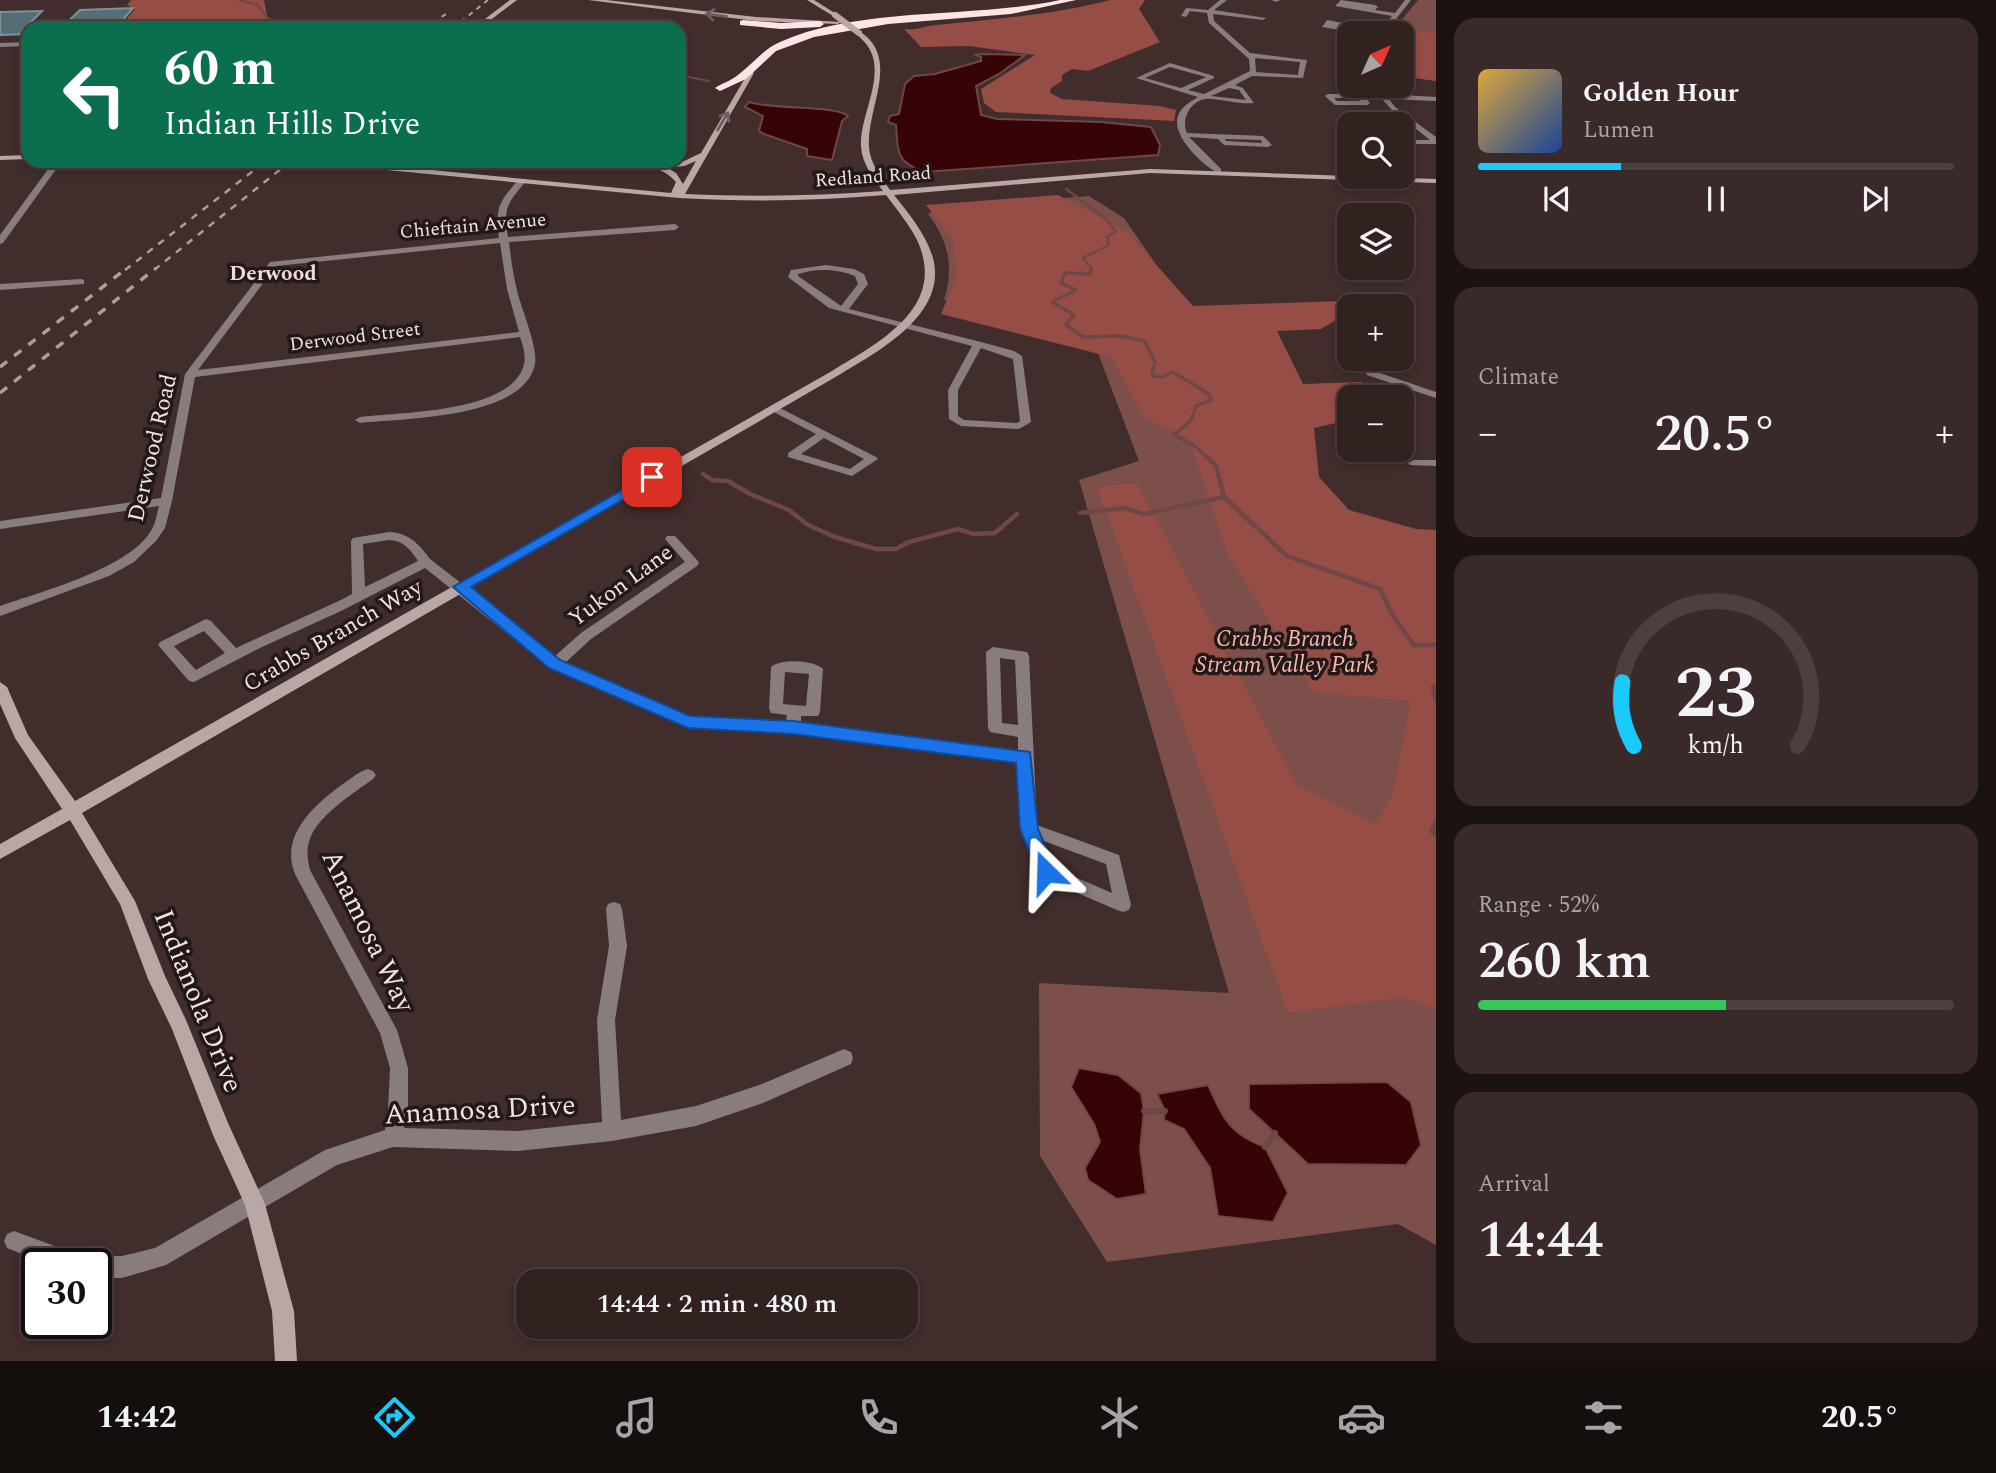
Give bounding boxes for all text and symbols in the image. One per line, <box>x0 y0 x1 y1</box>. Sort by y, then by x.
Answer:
one-way arrow <box>705 8 728 21</box>
north arrow <box>1337 21 1414 98</box>
map controls <box>1337 21 1414 462</box>
text: 60 m <box>164 32 275 107</box>
icon: left <box>49 49 140 140</box>
text: Golden Hour <box>1583 73 1739 113</box>
text: Indian Hills Drive <box>164 100 420 149</box>
one-way arrow <box>716 112 730 132</box>
button: search <box>1337 112 1414 189</box>
text: Lumen <box>1583 113 1655 148</box>
street label: Redland Road <box>814 158 932 196</box>
icon: previous <box>1538 180 1576 218</box>
icon: pause <box>1697 180 1735 218</box>
icon: next <box>1856 180 1894 218</box>
button: layers <box>1337 203 1414 280</box>
street label: Chieftain Avenue <box>399 205 547 247</box>
district label: Derwood <box>229 258 317 290</box>
button: + <box>1337 294 1414 371</box>
street label: Derwood Street <box>288 315 422 359</box>
text: Climate <box>1478 360 1559 395</box>
street label: Derwood Road <box>119 370 187 525</box>
button: − <box>1337 385 1414 462</box>
text: 20.5° <box>1654 395 1778 474</box>
text: − <box>1478 405 1497 463</box>
text: + <box>1935 405 1954 463</box>
pin <box>622 447 682 507</box>
icon: arrive <box>633 458 671 496</box>
street label: Yukon Lane <box>561 536 681 636</box>
street label: Crabbs Branch Way <box>237 570 430 702</box>
park label: Crabbs Branch Stream Valley Park <box>1196 622 1375 683</box>
text: 23 <box>1675 640 1757 751</box>
text: km/h <box>1688 727 1744 765</box>
position arrow <box>1009 835 1083 909</box>
street label: Anamosa Way <box>310 842 427 1021</box>
text: Range · 52% <box>1478 888 1599 923</box>
street label: Indianola Drive <box>142 903 254 1099</box>
text: 260 km <box>1478 922 1651 1001</box>
street label: Anamosa Drive <box>383 1084 577 1136</box>
text: Arrival <box>1478 1167 1550 1202</box>
text: 14:44 <box>1478 1201 1603 1280</box>
speed limit sign: 30 <box>21 1248 112 1339</box>
text: 14:44 · 2 min · 480 m <box>597 1284 837 1324</box>
text: 14:42 <box>96 1393 177 1442</box>
icon: directions <box>370 1393 419 1442</box>
icon: music <box>612 1393 661 1442</box>
icon: phone <box>854 1393 903 1442</box>
icon: climate <box>1095 1393 1144 1442</box>
icon: car <box>1337 1393 1386 1442</box>
icon: filters <box>1579 1393 1628 1442</box>
text: 20.5° <box>1821 1393 1900 1442</box>

